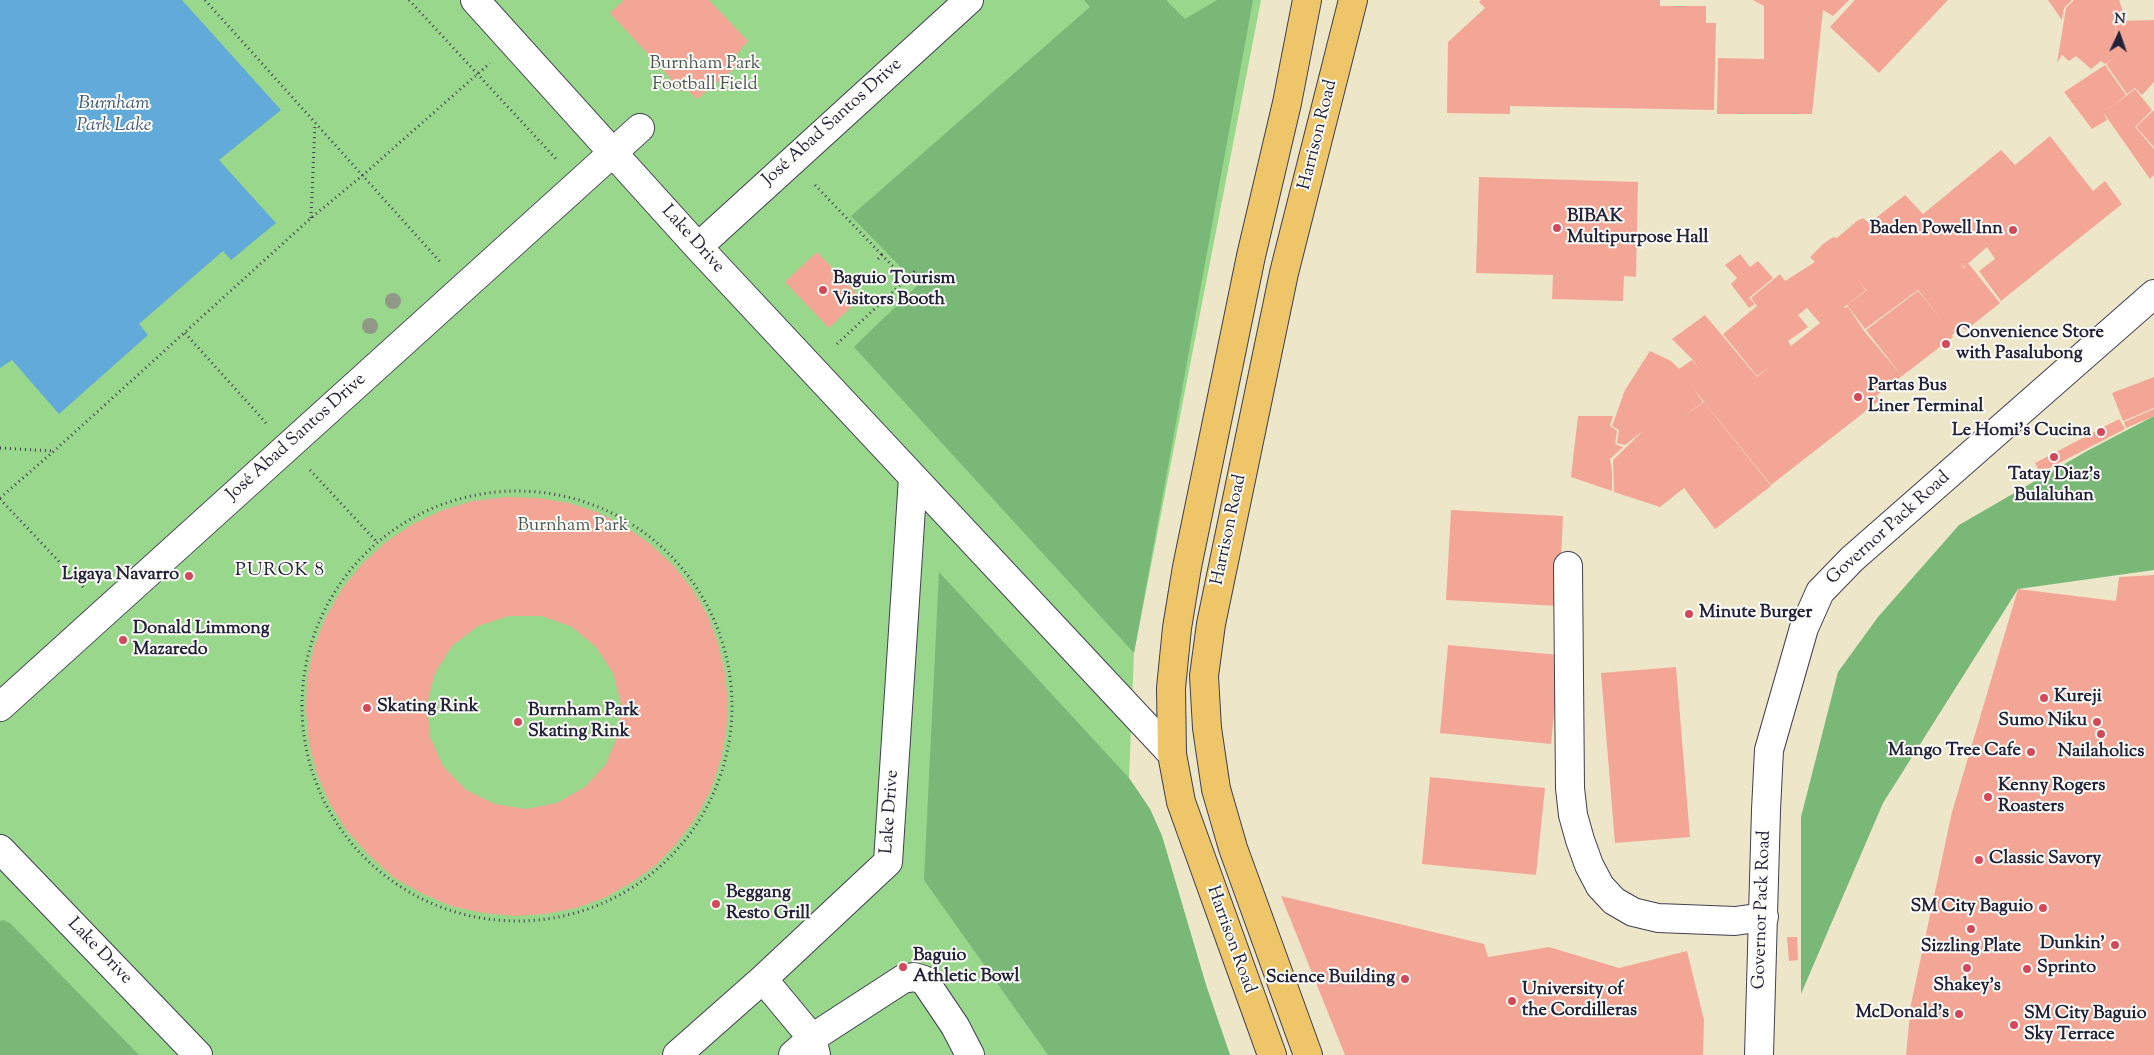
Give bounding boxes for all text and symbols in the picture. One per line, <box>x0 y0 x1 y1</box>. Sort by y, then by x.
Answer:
north arrow <box>2094 10 2144 60</box>
text: N <box>2114 10 2126 30</box>
park label: Burnham Park Football Field <box>649 54 761 96</box>
street label: José Abad Santos Drive <box>759 55 907 191</box>
street label: Harrison Road <box>1295 78 1343 192</box>
water label: Burnham Park Lake <box>77 94 151 138</box>
street label: Lake Drive <box>656 202 728 278</box>
place label: BIBAK Multipurpose Hall <box>1567 207 1708 250</box>
place label: Baden Powell Inn <box>1870 219 2003 241</box>
marker: BIBAK Multipurpose Hall <box>1551 222 1563 234</box>
marker: Baden Powell Inn <box>2007 224 2019 236</box>
place label: Baguio Tourism Visitors Booth <box>833 269 955 312</box>
marker: Baguio Tourism Visitors Booth <box>817 284 829 296</box>
place label: Convenience Store with Pasalubong <box>1956 323 2104 366</box>
marker: Convenience Store with Pasalubong <box>1940 338 1952 350</box>
street label: José Abad Santos Drive <box>223 370 371 506</box>
place label: Partas Bus Liner Terminal <box>1868 376 1984 418</box>
marker: Partas Bus Liner Terminal <box>1852 391 1864 403</box>
place label: Le Homi's Cucina <box>1952 421 2091 443</box>
marker: Le Homi's Cucina <box>2095 426 2107 438</box>
marker: Tatay Diaz's Bulaluhan <box>2048 451 2060 463</box>
place label: Tatay Diaz's Bulaluhan <box>2008 465 2100 508</box>
street label: Governor Pack Road <box>1823 468 1955 590</box>
street label: Harrison Road <box>1208 473 1252 587</box>
park label: Burnham Park <box>517 516 629 538</box>
district label: PUROK 8 <box>234 561 326 583</box>
place label: Ligaya Navarro <box>62 565 179 587</box>
marker: Ligaya Navarro <box>183 570 195 582</box>
place label: Minute Burger <box>1699 603 1812 625</box>
marker: Minute Burger <box>1683 608 1695 620</box>
place label: Donald Limmong Mazaredo <box>133 619 270 662</box>
marker: Donald Limmong Mazaredo <box>117 634 129 646</box>
place label: Kureji <box>2054 687 2102 709</box>
marker: Kureji <box>2038 692 2050 704</box>
place label: Skating Rink <box>377 697 479 719</box>
place label: Burnham Park Skating Rink <box>528 701 639 744</box>
marker: Skating Rink <box>361 702 373 714</box>
place label: Sumo Niku <box>1998 711 2087 733</box>
marker: Burnham Park Skating Rink <box>512 716 524 728</box>
marker: Sumo Niku <box>2091 716 2103 728</box>
marker: Nailaholics <box>2095 728 2107 740</box>
place label: Mango Tree Cafe <box>1888 741 2021 763</box>
place label: Nailaholics <box>2058 742 2144 764</box>
marker: Mango Tree Cafe <box>2025 746 2037 758</box>
street label: Lake Drive <box>877 769 905 855</box>
place label: Kenny Rogers Roasters <box>1998 776 2105 819</box>
marker: Kenny Rogers Roasters <box>1982 791 1994 803</box>
street label: Governor Pack Road <box>1749 830 1777 990</box>
place label: Classic Savory <box>1989 849 2101 871</box>
marker: Classic Savory <box>1973 854 1985 866</box>
place label: Beggang Resto Grill <box>726 883 810 926</box>
street label: Harrison Road <box>1201 883 1259 997</box>
place label: SM City Baguio <box>1911 897 2033 919</box>
marker: Beggang Resto Grill <box>710 898 722 910</box>
marker: SM City Baguio <box>2037 902 2049 914</box>
street label: Lake Drive <box>62 914 136 990</box>
marker: Sizzling Plate <box>1965 923 1977 935</box>
place label: Dunkin' <box>2040 934 2105 956</box>
place label: Sizzling Plate <box>1921 937 2021 959</box>
marker: Dunkin' <box>2109 939 2121 951</box>
place label: Baguio Athletic Bowl <box>913 946 1020 989</box>
place label: Sprinto <box>2037 958 2096 980</box>
marker: Baguio Athletic Bowl <box>897 961 909 973</box>
marker: Shakey's <box>1961 962 1973 974</box>
marker: Sprinto <box>2021 963 2033 975</box>
place label: Science Building <box>1266 968 1395 990</box>
marker: Science Building <box>1399 973 1411 985</box>
place label: Shakey's <box>1933 976 2001 998</box>
place label: University of the Cordilleras <box>1522 980 1637 1022</box>
marker: University of the Cordilleras <box>1506 995 1518 1007</box>
place label: McDonald's <box>1855 1003 1949 1025</box>
place label: SM City Baguio Sky Terrace <box>2024 1004 2146 1046</box>
marker: McDonald's <box>1953 1008 1965 1020</box>
marker: SM City Baguio Sky Terrace <box>2008 1019 2020 1031</box>

